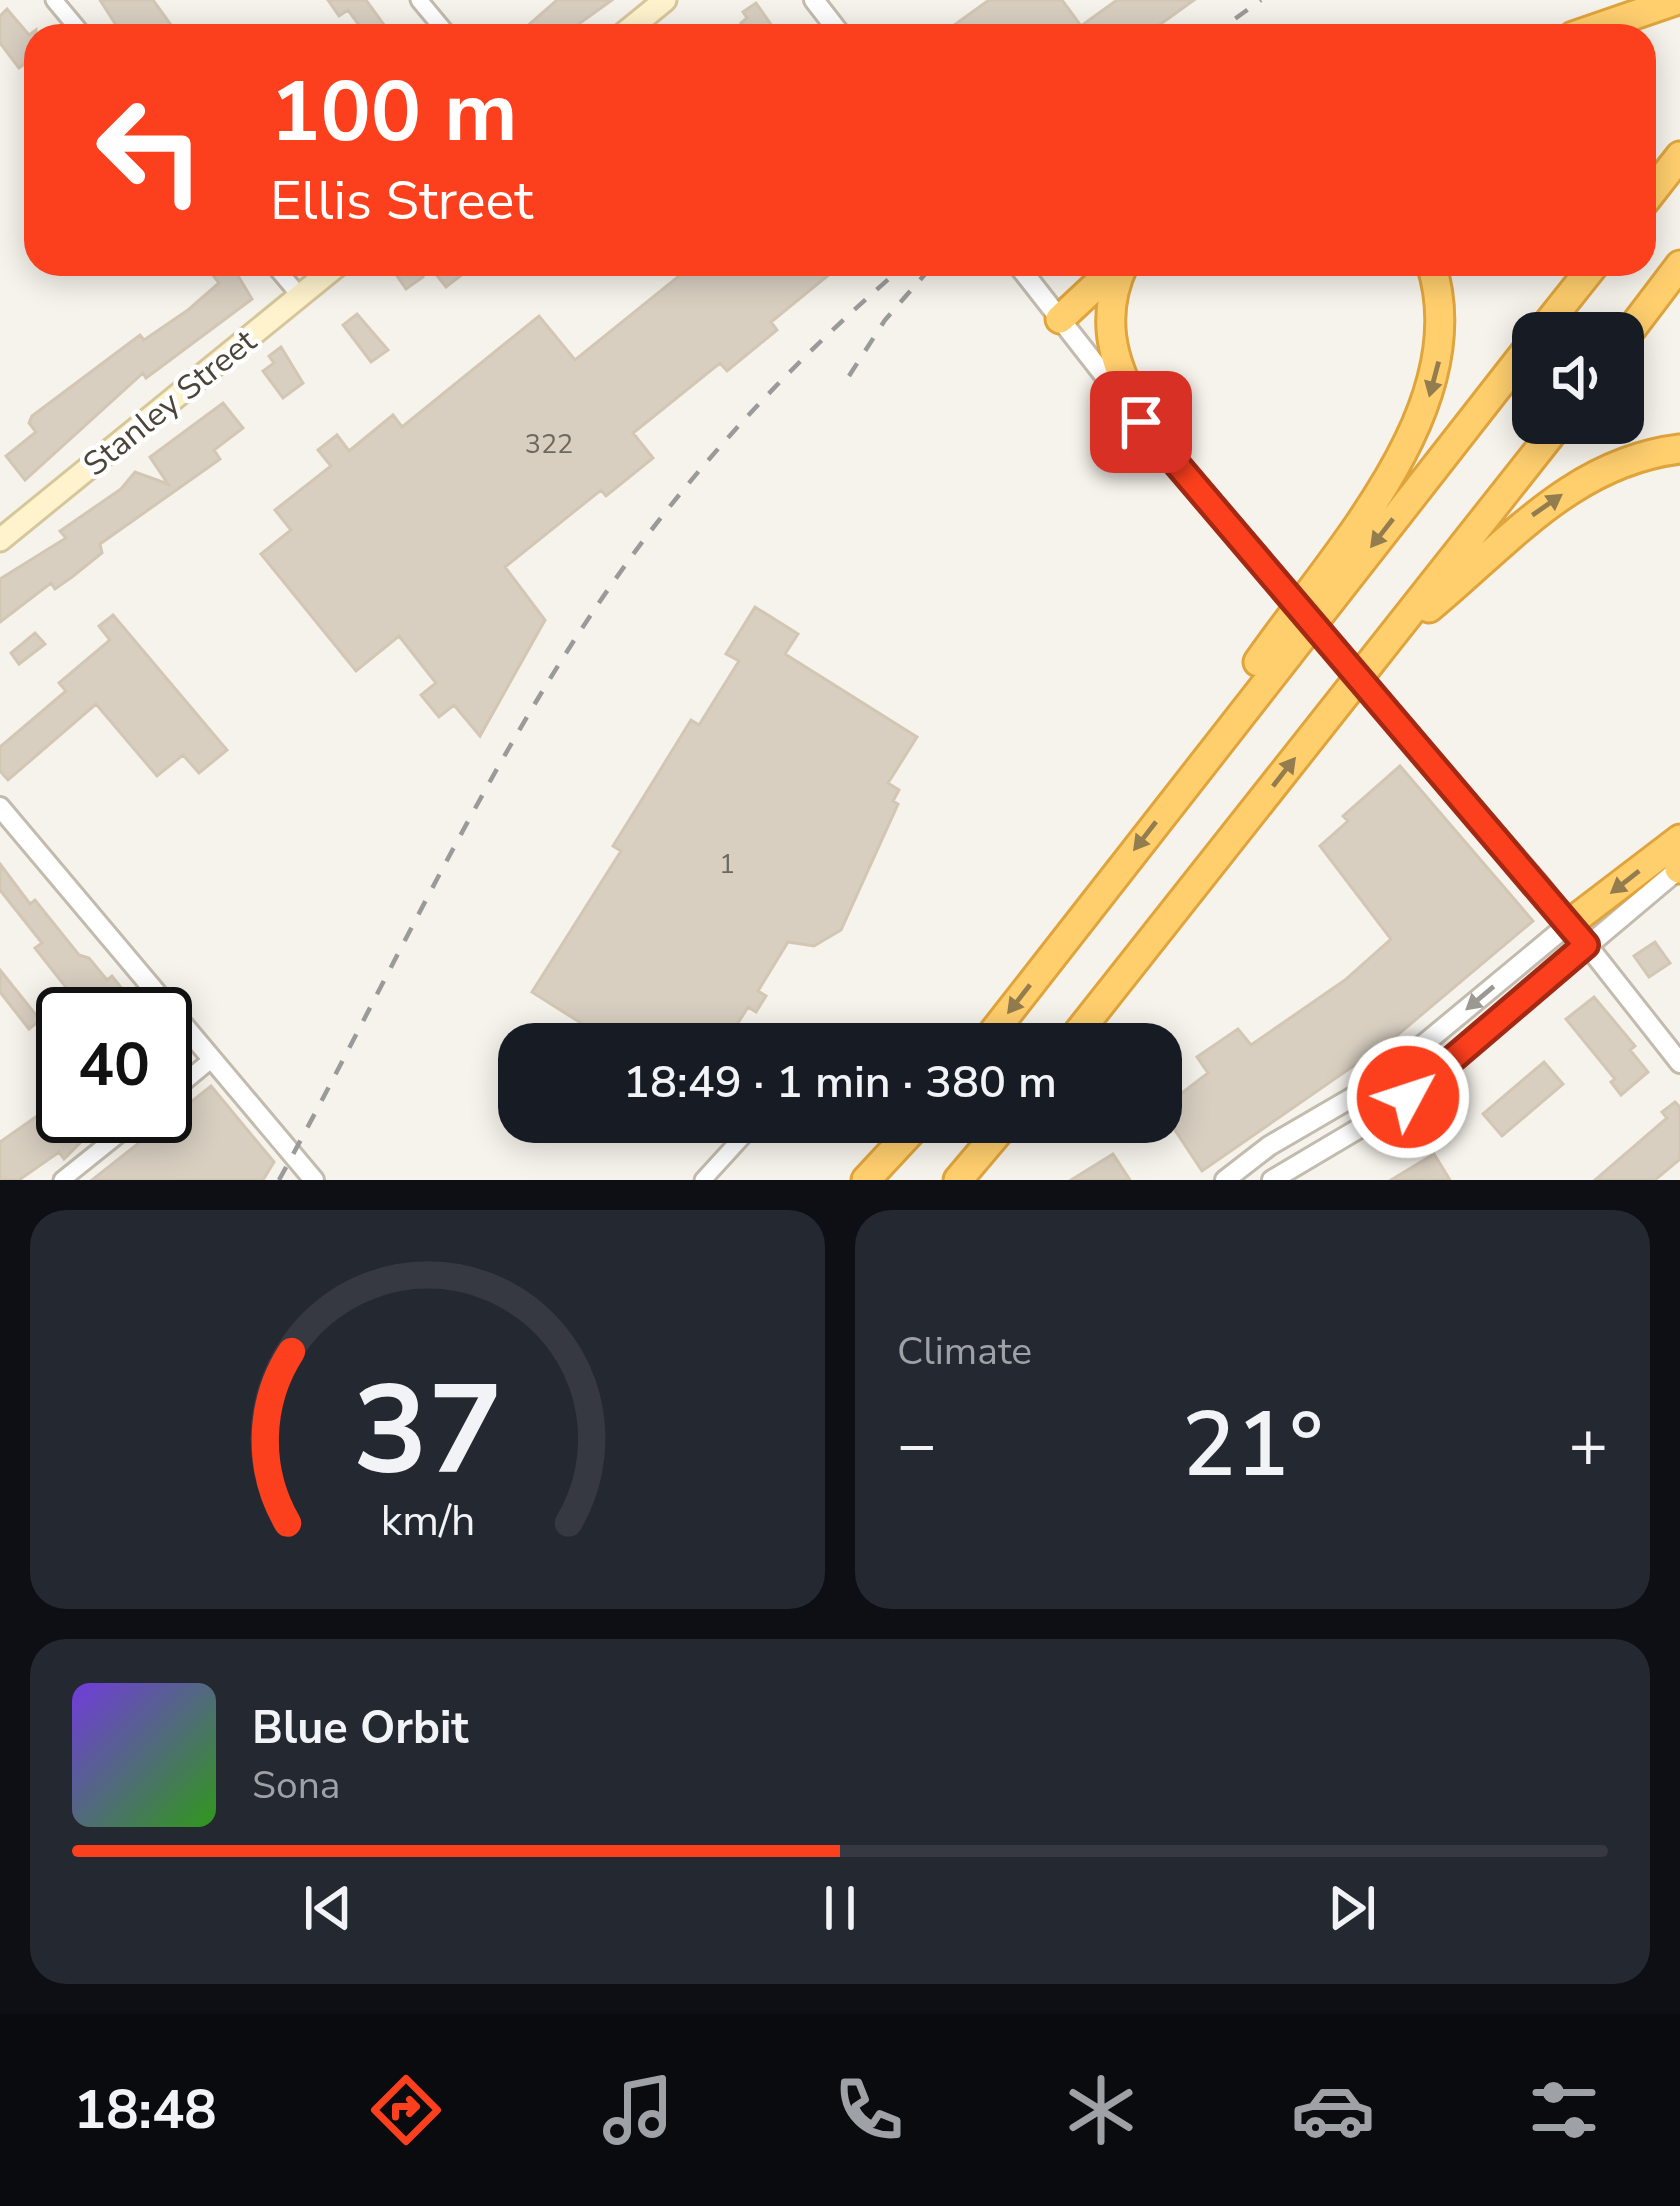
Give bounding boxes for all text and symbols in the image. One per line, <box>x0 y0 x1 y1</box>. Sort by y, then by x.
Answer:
text: 100 m <box>270 55 518 170</box>
icon: left <box>72 72 228 228</box>
text: Ellis Street <box>270 164 533 238</box>
map controls <box>1512 312 1644 444</box>
button: sound <box>1512 312 1644 444</box>
street label: Stanley Street <box>74 319 266 487</box>
one-way arrow <box>1423 361 1442 398</box>
pin <box>1090 371 1192 473</box>
icon: arrive <box>1108 389 1174 455</box>
house number: 322 <box>525 426 573 463</box>
one-way arrow <box>1531 494 1564 517</box>
one-way arrow <box>1370 517 1395 548</box>
one-way arrow <box>1271 757 1296 788</box>
one-way arrow <box>1133 821 1158 852</box>
house number: 1 <box>719 846 735 883</box>
one-way arrow <box>1610 869 1641 894</box>
one-way arrow <box>1007 983 1032 1014</box>
one-way arrow <box>1465 984 1495 1010</box>
speed limit sign: 40 <box>36 987 192 1143</box>
position arrow <box>1345 1034 1471 1160</box>
text: 18:49 · 1 min · 380 m <box>623 1052 1057 1113</box>
text: Climate <box>897 1325 1032 1378</box>
text: 37 <box>353 1346 502 1516</box>
text: 21° <box>1182 1384 1323 1507</box>
text: − <box>897 1400 937 1490</box>
text: + <box>1568 1400 1608 1490</box>
text: km/h <box>380 1491 475 1549</box>
text: Blue Orbit <box>252 1698 469 1759</box>
text: Sona <box>252 1759 341 1812</box>
icon: previous <box>295 1875 361 1941</box>
icon: pause <box>807 1875 873 1941</box>
icon: next <box>1319 1875 1385 1941</box>
icon: directions <box>364 2068 448 2152</box>
icon: music <box>596 2068 680 2152</box>
icon: phone <box>827 2068 911 2152</box>
icon: climate <box>1059 2068 1143 2152</box>
icon: car <box>1291 2068 1375 2152</box>
icon: filters <box>1522 2068 1606 2152</box>
text: 18:48 <box>74 2073 217 2147</box>

